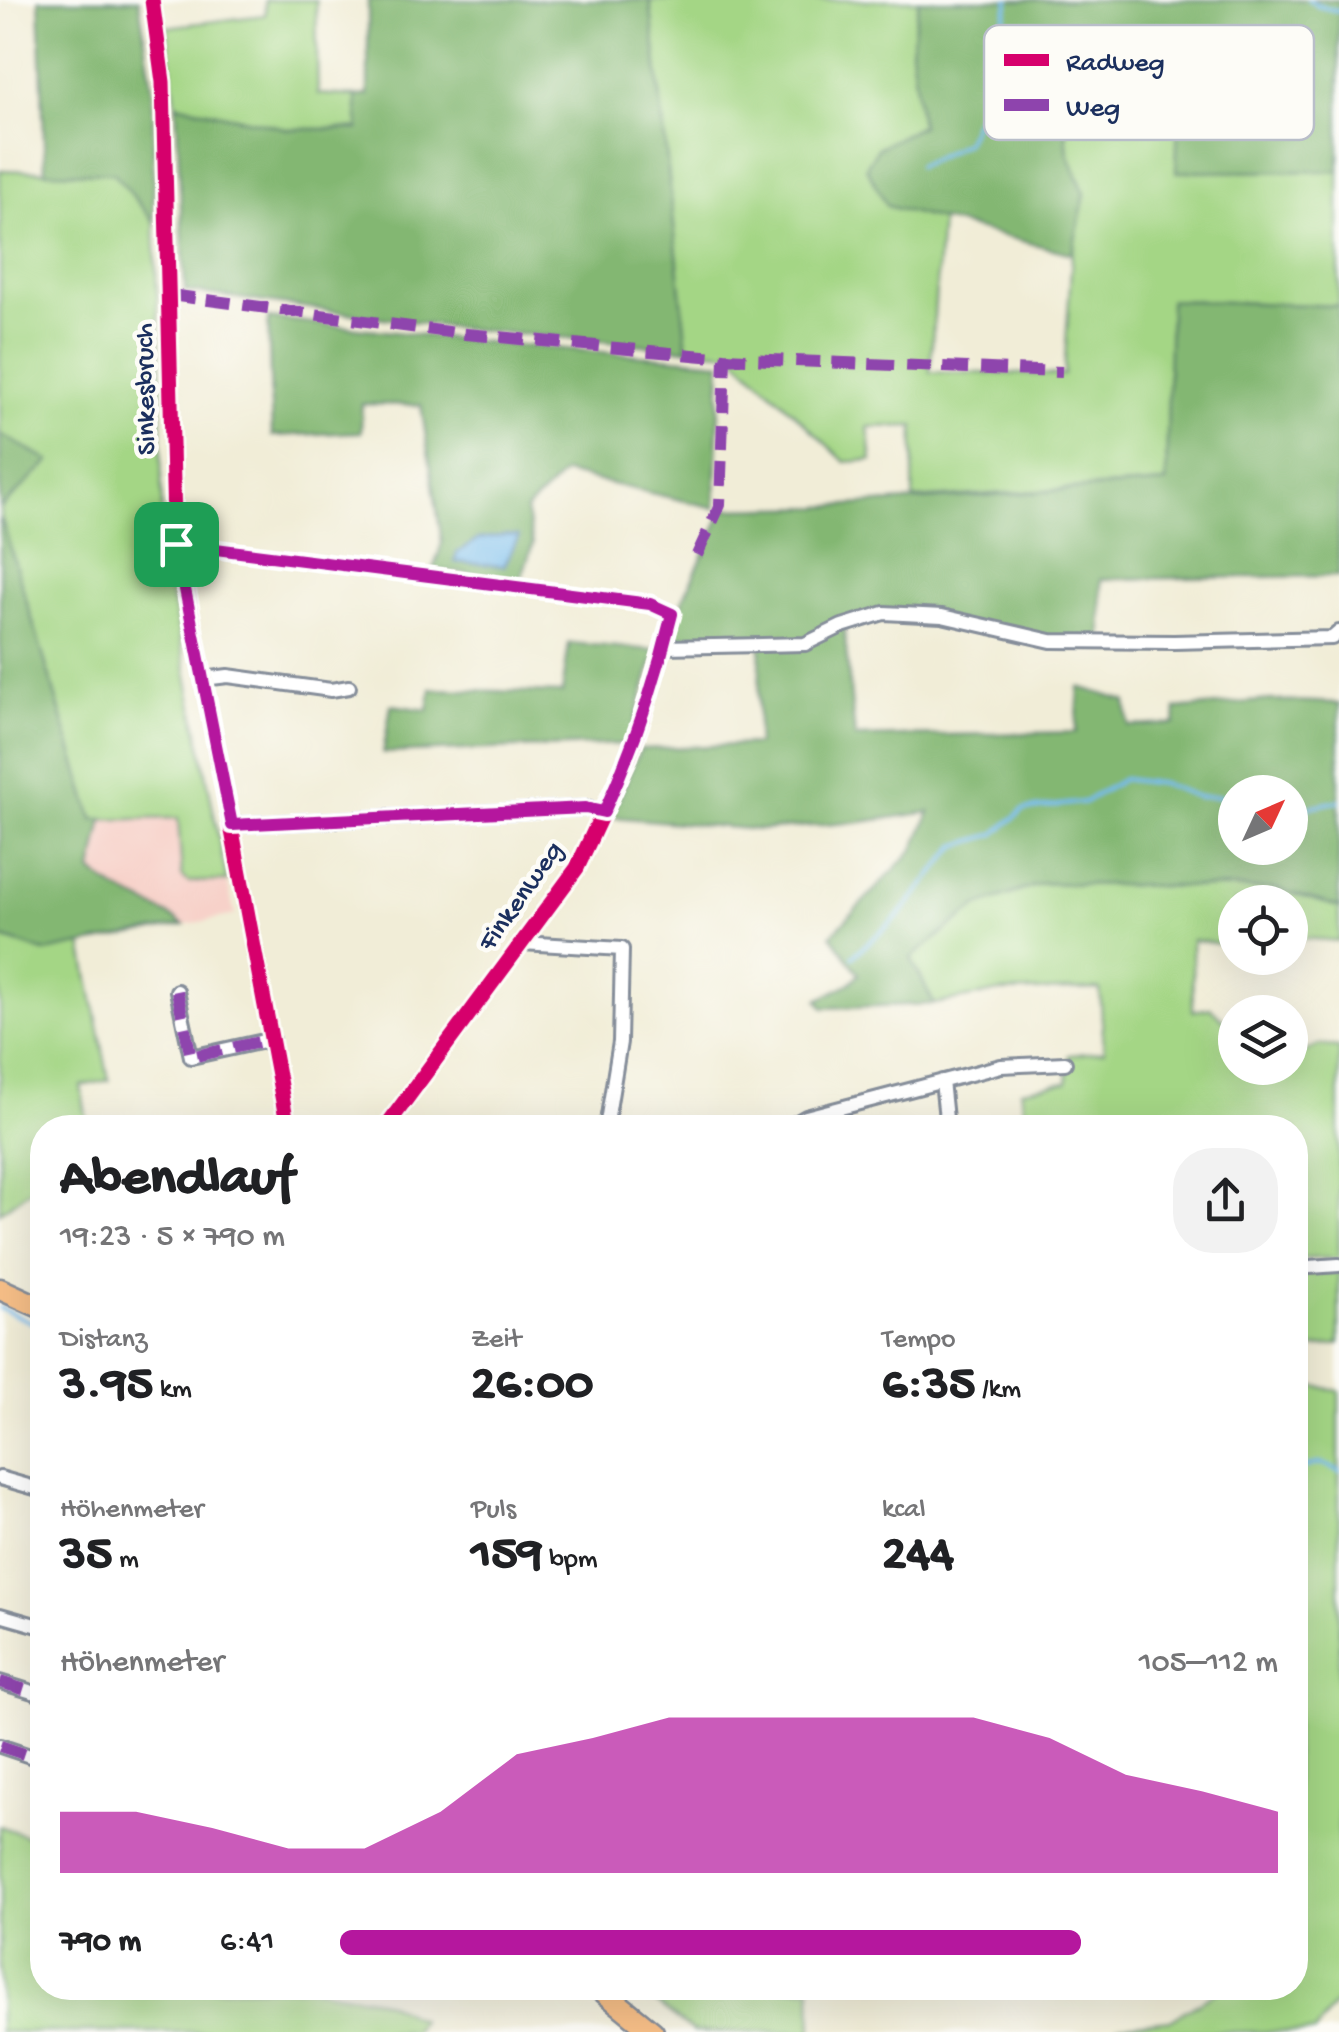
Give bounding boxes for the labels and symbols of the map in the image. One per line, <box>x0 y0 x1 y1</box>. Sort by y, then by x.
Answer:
legend <box>984 25 1314 140</box>
text: Radweg <box>1066 48 1165 81</box>
text: Weg <box>1066 93 1120 126</box>
street label: Sinkesbruch <box>129 323 165 455</box>
pin <box>134 502 219 587</box>
north arrow <box>1218 775 1308 865</box>
street label: Finkenweg <box>472 836 572 959</box>

